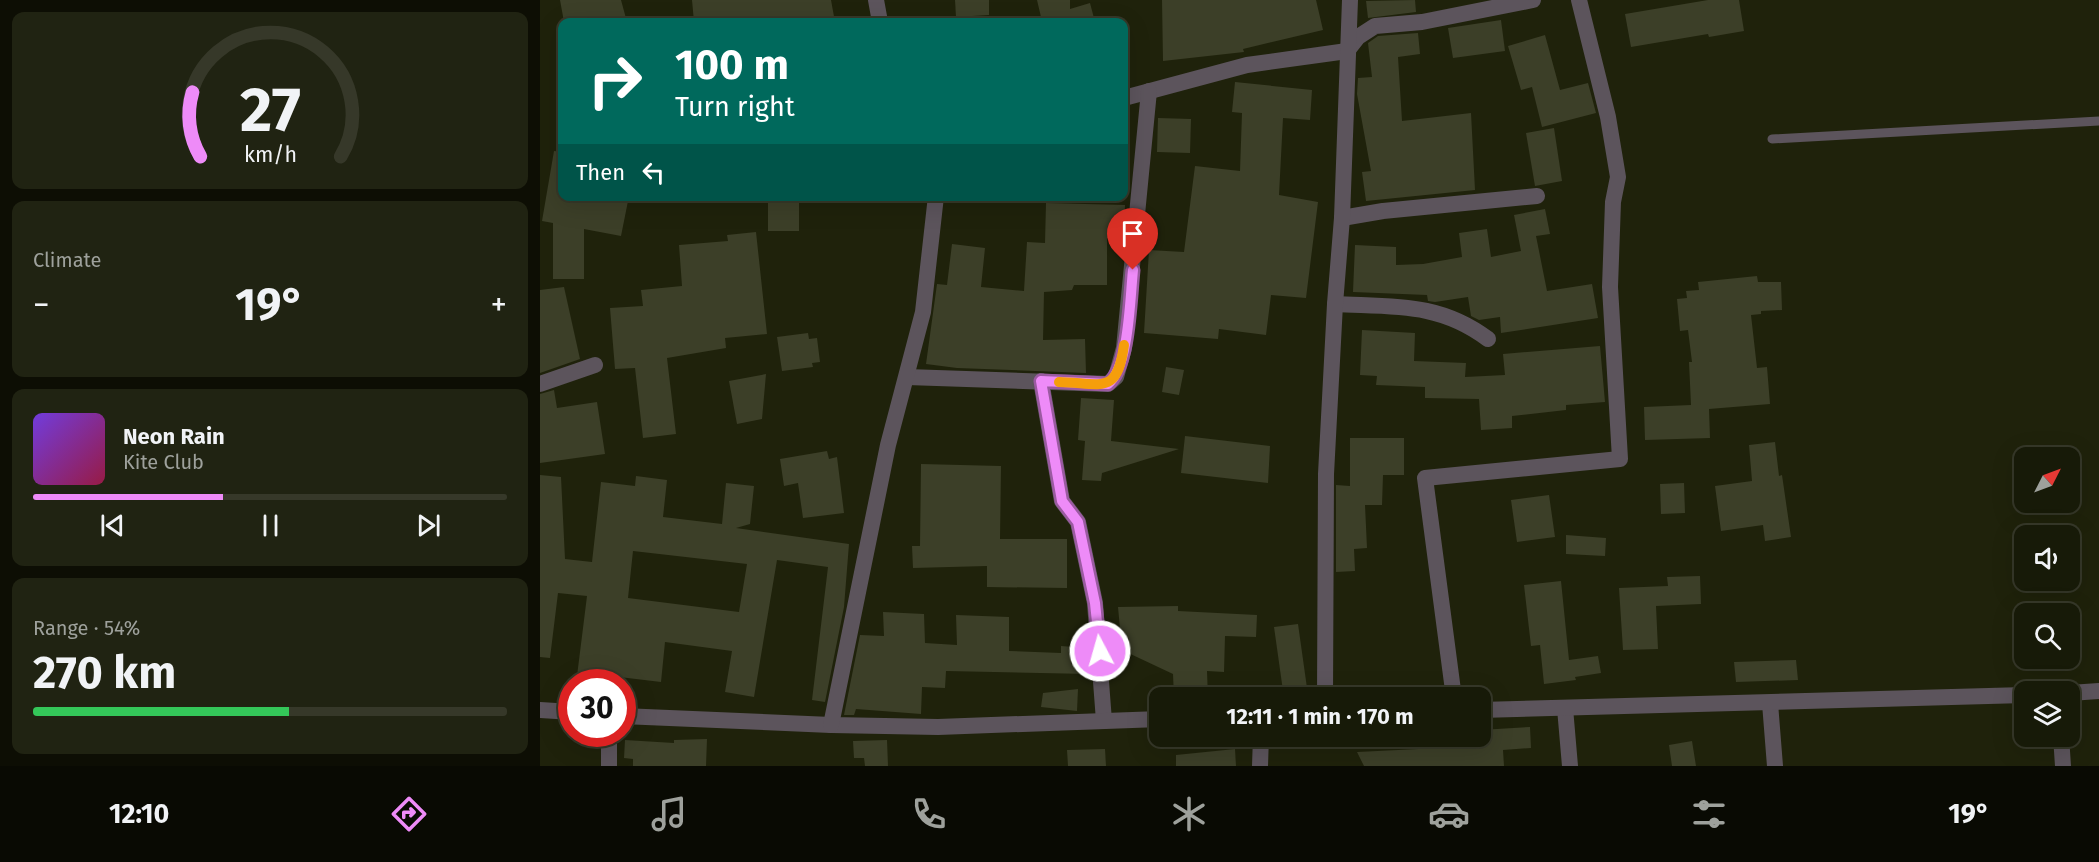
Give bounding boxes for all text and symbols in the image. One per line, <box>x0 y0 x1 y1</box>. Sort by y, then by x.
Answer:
text: 100 m <box>675 40 789 90</box>
icon: right <box>576 42 654 120</box>
text: 27 <box>240 73 300 148</box>
text: Turn right <box>675 91 795 123</box>
text: km/h <box>243 143 297 169</box>
icon: left <box>637 156 670 189</box>
text: Then <box>576 159 625 186</box>
pin <box>1107 208 1158 270</box>
icon: arrive <box>1116 217 1149 250</box>
text: Climate <box>33 248 101 272</box>
text: 19° <box>235 278 305 332</box>
text: − <box>33 285 50 325</box>
text: + <box>491 285 507 325</box>
text: Neon Rain <box>123 423 225 450</box>
north arrow <box>2014 447 2080 513</box>
map controls <box>2014 447 2080 747</box>
text: Kite Club <box>123 450 204 474</box>
icon: previous <box>96 509 129 542</box>
icon: pause <box>254 509 287 542</box>
icon: next <box>412 509 445 542</box>
button: sound <box>2014 525 2080 591</box>
button: search <box>2014 603 2080 669</box>
text: Range · 54% <box>33 616 140 640</box>
position arrow <box>1068 619 1132 683</box>
text: 270 km <box>33 646 176 700</box>
speed limit sign: 30 <box>558 669 636 747</box>
button: layers <box>2014 681 2080 747</box>
text: 12:11 · 1 min · 170 m <box>1226 703 1414 730</box>
icon: directions <box>388 793 430 835</box>
icon: music <box>648 793 690 835</box>
icon: phone <box>908 793 950 835</box>
icon: climate <box>1168 793 1210 835</box>
icon: car <box>1428 793 1470 835</box>
icon: filters <box>1688 793 1730 835</box>
text: 12:10 <box>109 798 169 830</box>
text: 19° <box>1948 798 1990 830</box>

